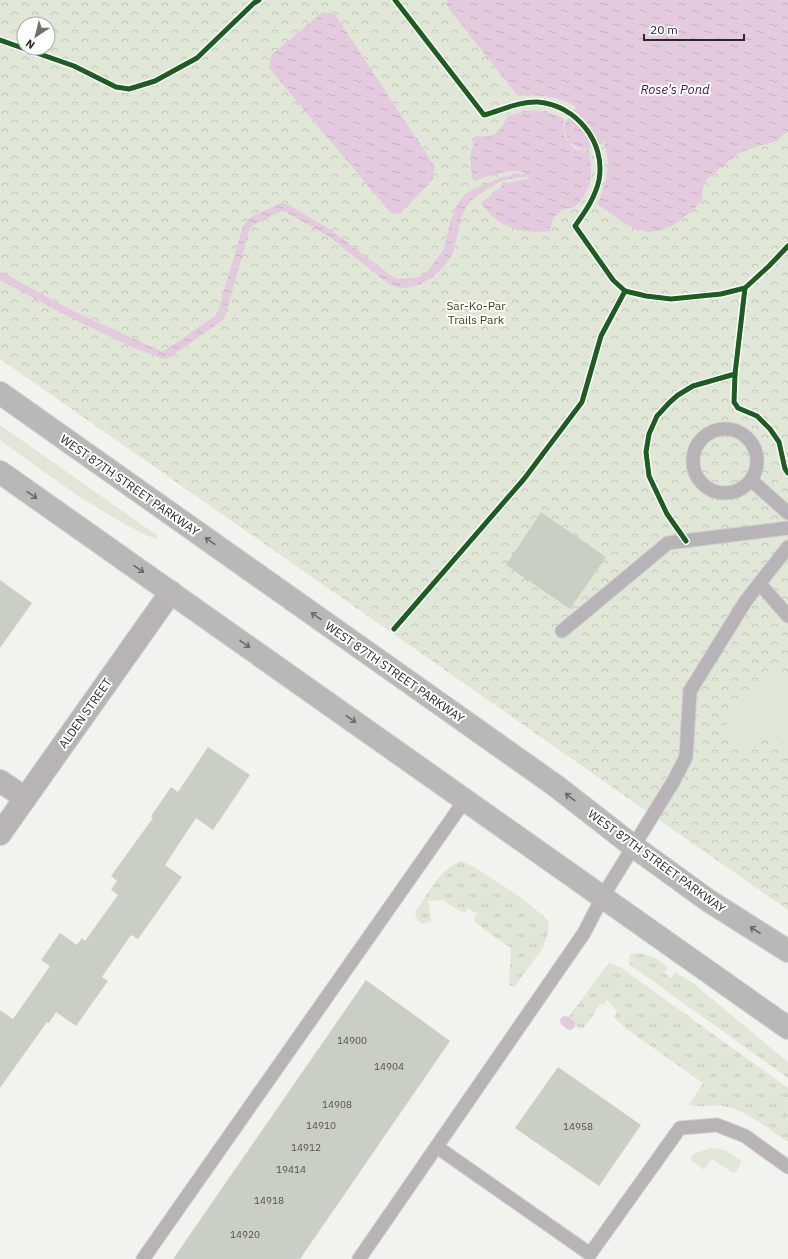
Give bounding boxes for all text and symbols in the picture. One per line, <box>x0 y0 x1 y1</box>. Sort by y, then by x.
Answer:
north arrow <box>16 16 56 56</box>
scale bar <box>644 16 744 42</box>
text: 20 m <box>650 22 678 37</box>
text: N <box>23 36 38 52</box>
water label: Rose's Pond <box>640 81 710 98</box>
park label: Sar-Ko-Par Trails Park <box>446 298 506 327</box>
street label: WEST 87TH STREET PARKWAY <box>58 431 202 539</box>
one-way arrow <box>26 491 37 499</box>
one-way arrow <box>205 537 216 545</box>
one-way arrow <box>133 565 144 573</box>
one-way arrow <box>311 612 322 620</box>
street label: WEST 87TH STREET PARKWAY <box>323 618 467 726</box>
one-way arrow <box>239 640 250 648</box>
street label: ALDEN STREET <box>55 675 115 751</box>
one-way arrow <box>345 715 356 724</box>
one-way arrow <box>565 793 576 801</box>
street label: WEST 87TH STREET PARKWAY <box>585 806 729 916</box>
one-way arrow <box>749 926 761 934</box>
house number: 14900 <box>337 1034 367 1047</box>
house number: 14904 <box>374 1060 404 1073</box>
house number: 14908 <box>322 1098 352 1111</box>
house number: 14910 <box>306 1119 336 1132</box>
house number: 14958 <box>563 1120 593 1133</box>
house number: 14912 <box>291 1141 321 1154</box>
house number: 19414 <box>276 1163 306 1176</box>
house number: 14918 <box>254 1194 284 1207</box>
house number: 14920 <box>230 1228 260 1241</box>

